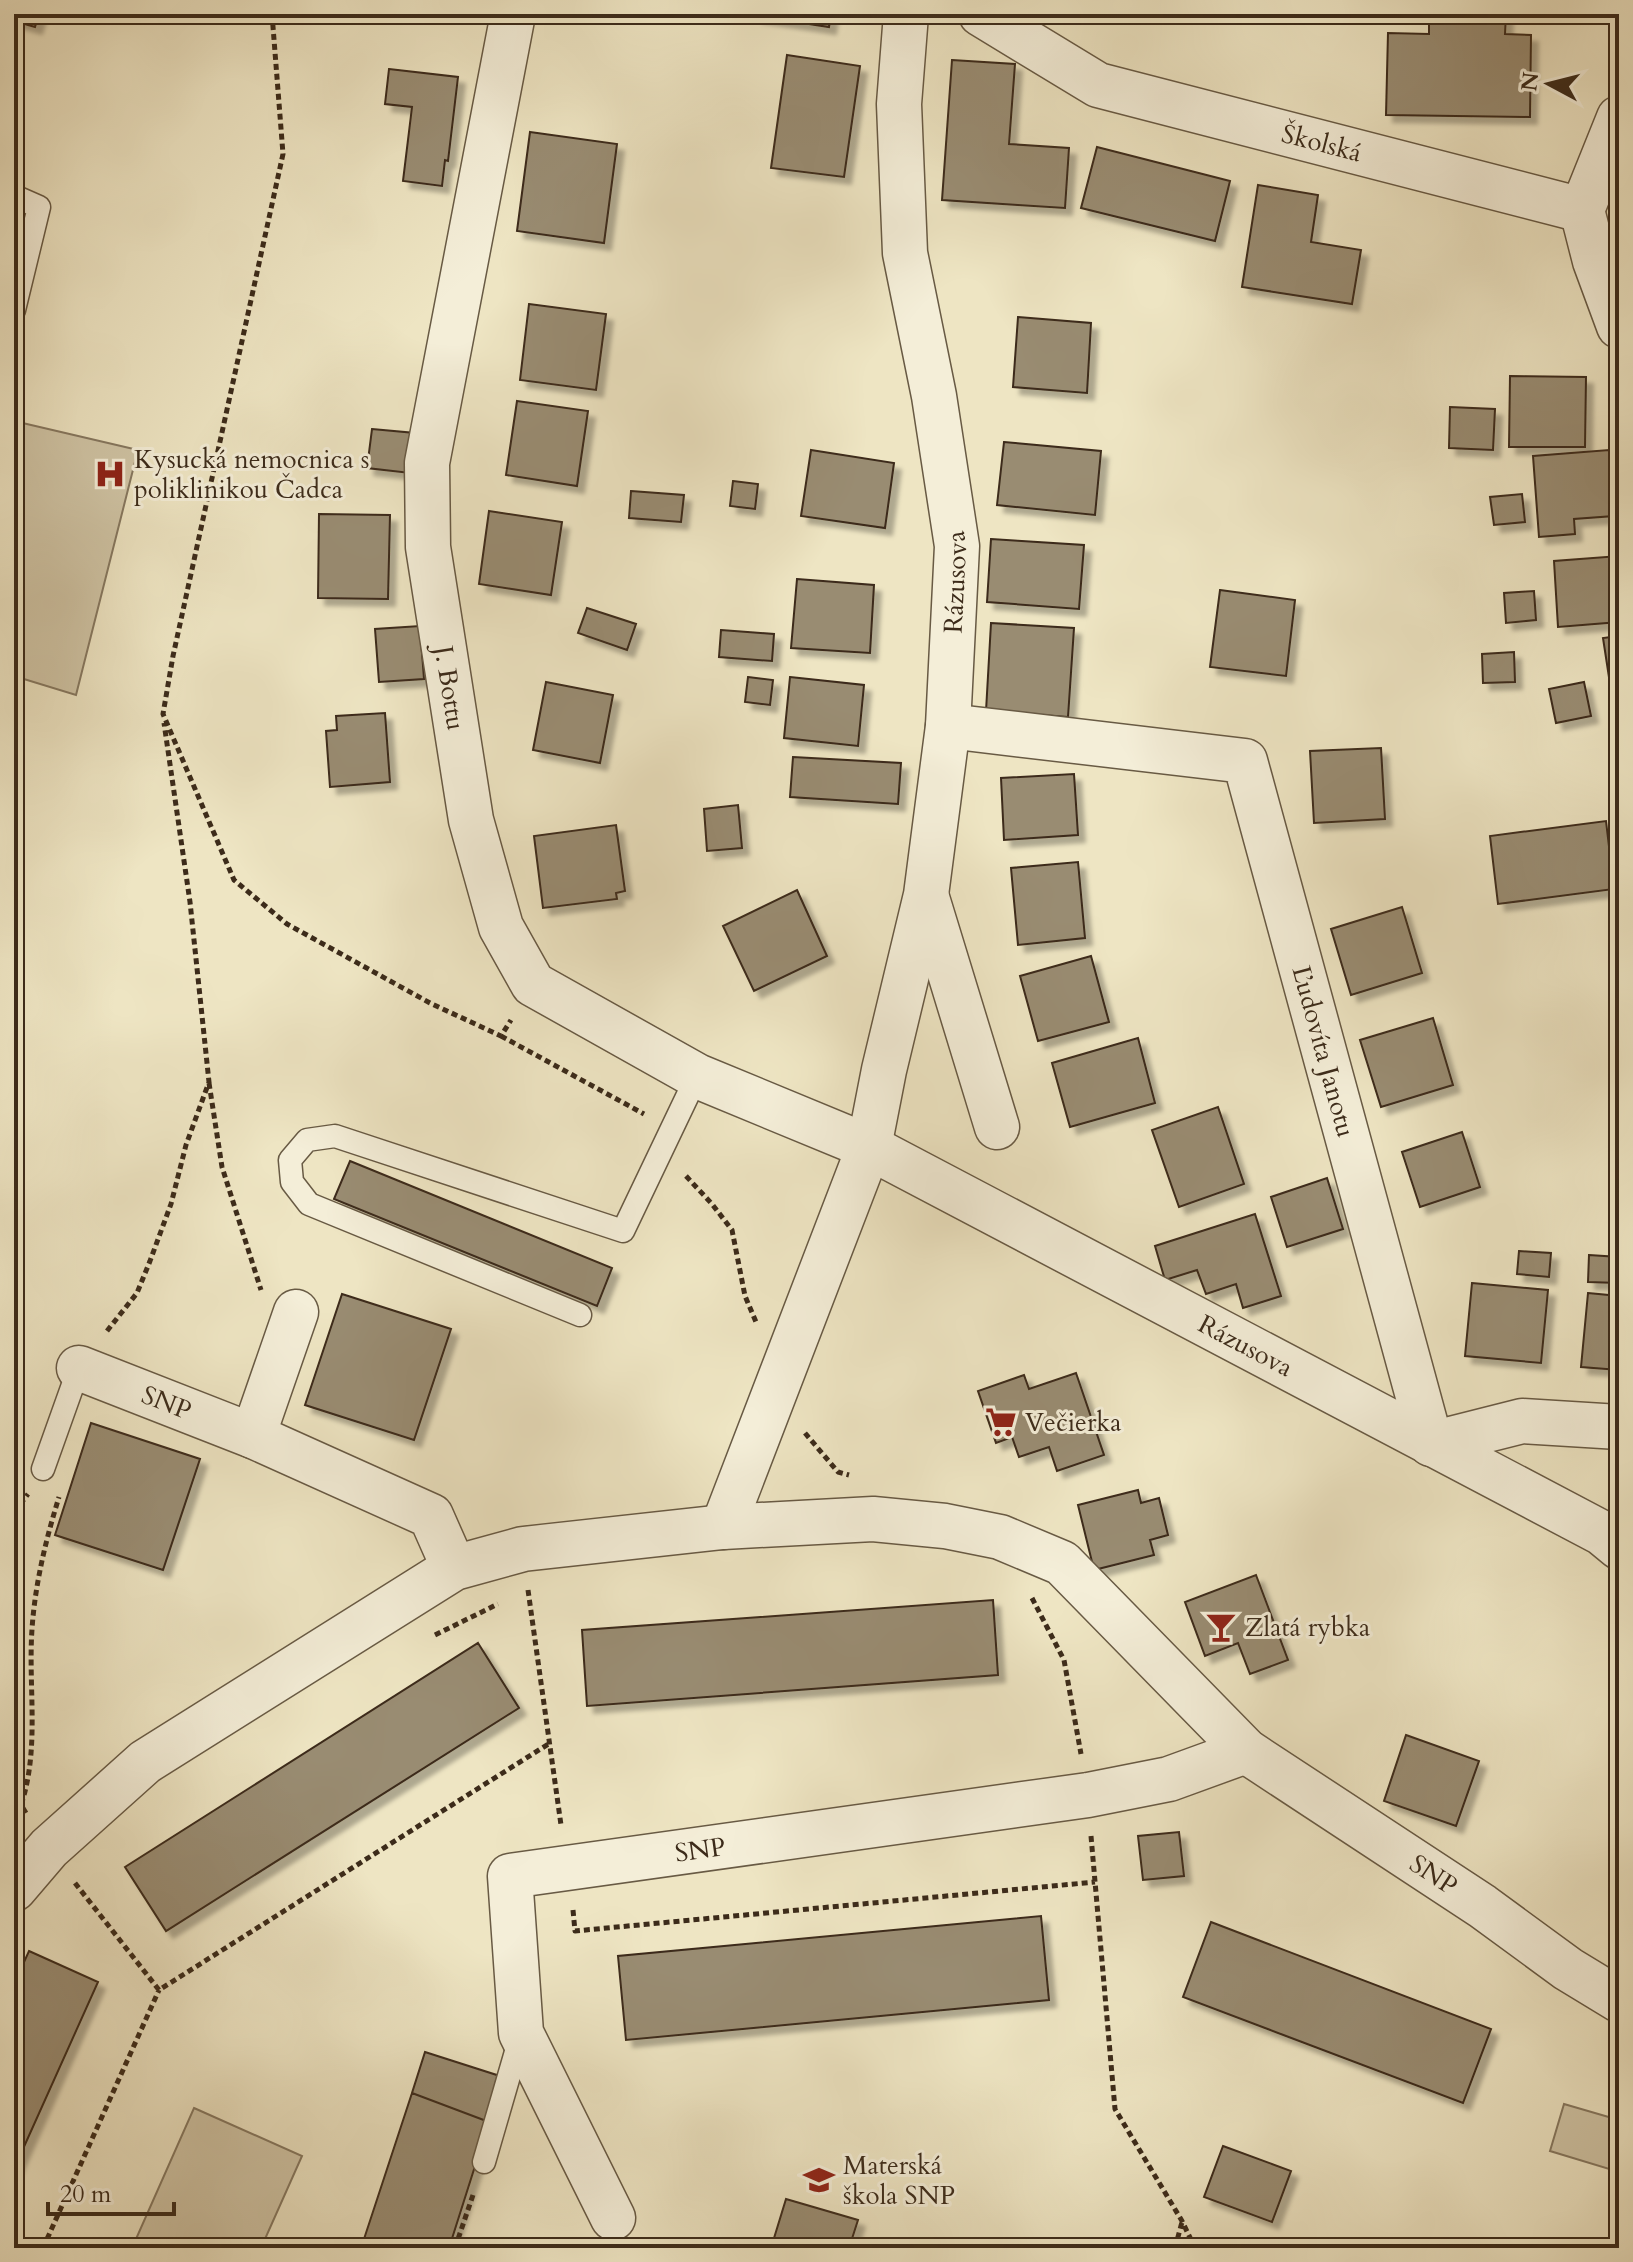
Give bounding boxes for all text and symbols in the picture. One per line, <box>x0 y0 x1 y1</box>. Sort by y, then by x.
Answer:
north arrow <box>1509 44 1589 124</box>
text: N <box>1514 70 1546 93</box>
street label: Školská <box>1278 116 1366 170</box>
place label: Kysucká nemocnica s poliklinikou Čadca <box>134 442 369 507</box>
hospital icon: Kysucká nemocnica s poliklinikou Čadca <box>93 457 127 491</box>
street label: Rázusova <box>936 528 975 634</box>
street label: J. Bottu <box>425 640 474 733</box>
street label: Ľudovíta Janotu <box>1284 962 1364 1141</box>
street label: Rázusova <box>1192 1307 1299 1385</box>
street label: SNP <box>136 1377 196 1428</box>
supermarket icon: Večierka <box>984 1405 1018 1439</box>
place label: Večierka <box>1025 1405 1122 1440</box>
bar icon: Zlatá rybka <box>1204 1610 1238 1644</box>
place label: Zlatá rybka <box>1245 1610 1370 1645</box>
street label: SNP <box>673 1829 728 1871</box>
street label: SNP <box>1403 1846 1464 1903</box>
place label: Materská škola SNP <box>843 2148 955 2213</box>
school or university icon: Materská škola SNP <box>802 2163 836 2197</box>
scale bar <box>48 2166 174 2216</box>
text: 20 m <box>60 2178 112 2211</box>

